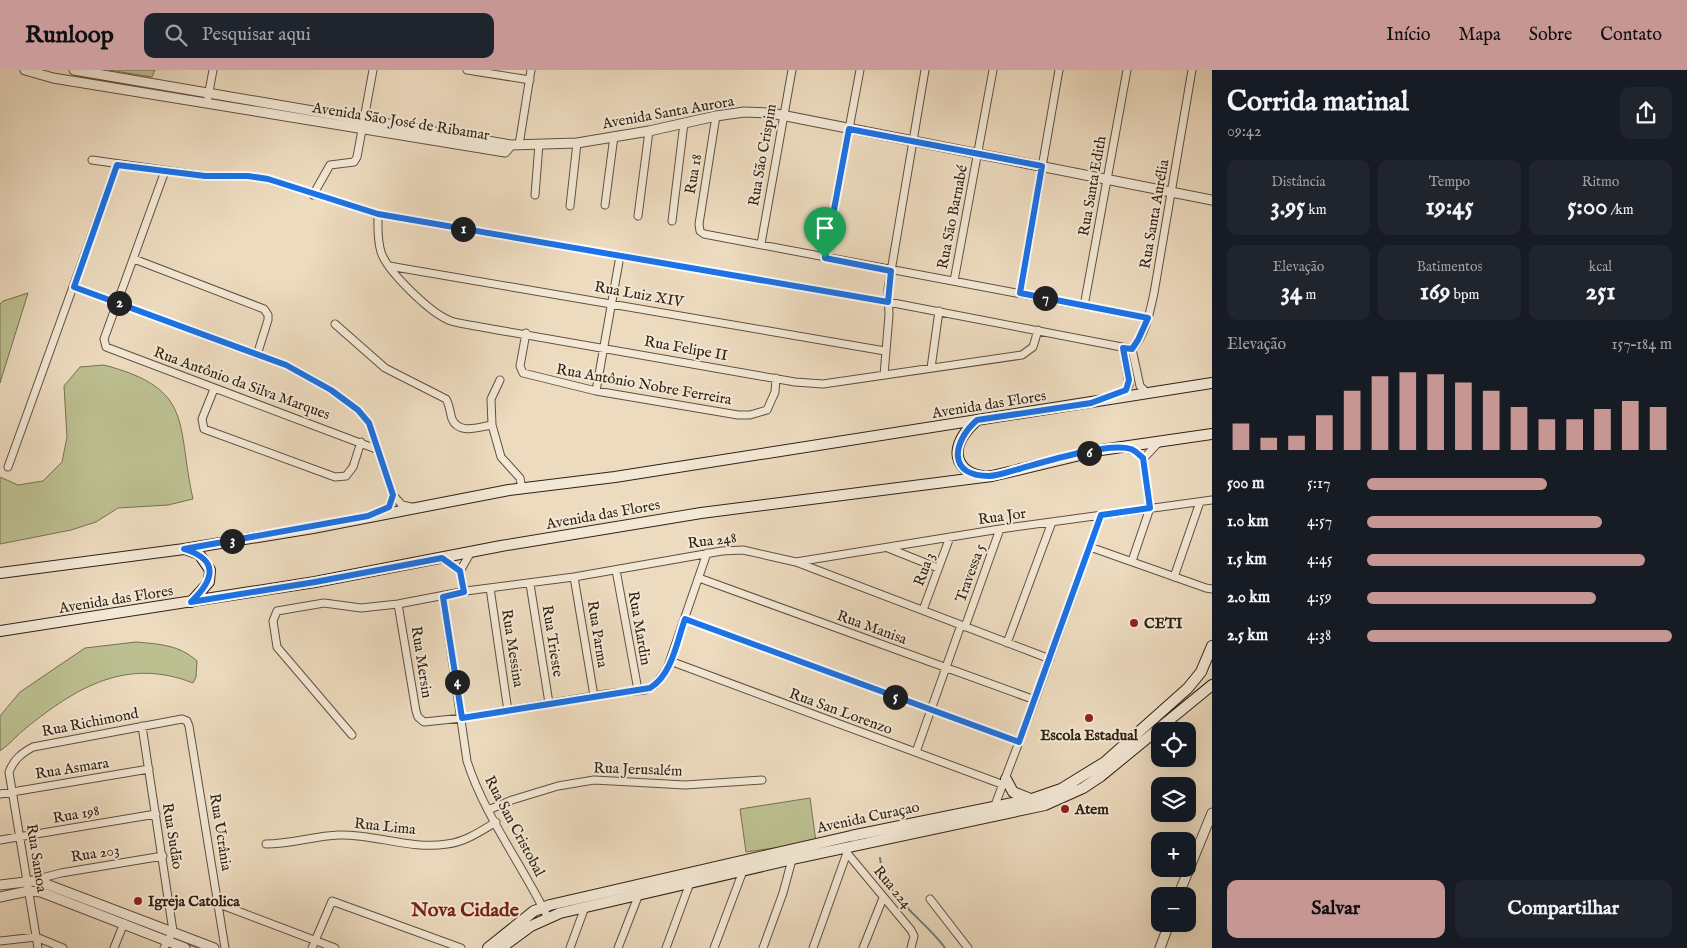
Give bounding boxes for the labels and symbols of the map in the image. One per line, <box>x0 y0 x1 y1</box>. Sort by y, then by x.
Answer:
street label: Avenida Santa Aurora <box>600 91 736 134</box>
street label: Avenida São José de Ribamar <box>310 98 491 145</box>
street label: Rua São Crispim <box>744 102 781 208</box>
street label: Rua Santa Edith <box>1074 134 1111 238</box>
street label: Rua 18 <box>681 152 706 196</box>
street label: Rua Santa Aurélia <box>1136 157 1174 270</box>
street label: Rua São Barnabé <box>933 163 972 271</box>
pin <box>804 207 846 258</box>
pin: 1 <box>450 216 476 242</box>
street label: Rua Luiz XIV <box>593 277 686 312</box>
pin: 7 <box>1032 286 1058 310</box>
pin: 2 <box>106 290 132 316</box>
street label: Rua Felipe II <box>643 332 730 365</box>
street label: Rua Antônio da Silva Marques <box>151 343 333 424</box>
street label: Rua Antônio Nobre Ferreira <box>555 360 734 409</box>
street label: Avenida das Flores <box>930 386 1047 423</box>
pin: 6 <box>1076 440 1102 466</box>
street label: Avenida das Flores <box>544 495 661 534</box>
street label: Rua Jor <box>977 504 1028 529</box>
pin: 3 <box>220 528 244 554</box>
street label: Rua 248 <box>687 528 738 553</box>
street label: Travessa 5 <box>951 541 990 605</box>
street label: Rua 3 <box>909 550 940 589</box>
street label: Avenida das Flores <box>57 581 174 618</box>
street label: Rua Mardin <box>624 590 655 667</box>
street label: Rua Parma <box>583 599 612 669</box>
street label: Rua Trieste <box>537 604 568 678</box>
street label: Rua Manisa <box>834 606 910 649</box>
street label: Rua Messina <box>497 608 528 689</box>
place label: CETI <box>1144 614 1183 633</box>
marker: CETI <box>1128 617 1140 629</box>
street label: Rua Mersin <box>406 625 437 699</box>
pin: 4 <box>444 670 470 694</box>
street label: Rua San Lorenzo <box>787 684 895 739</box>
pin: 5 <box>882 684 908 710</box>
street label: Rua Richimond <box>40 704 141 741</box>
marker: Escola Estadual <box>1083 712 1095 724</box>
place label: Escola Estadual <box>1040 726 1139 745</box>
street label: Rua Asmara <box>34 753 111 784</box>
street label: Rua Jerusalém <box>593 758 683 781</box>
street label: Rua San Cristobal <box>480 773 550 881</box>
street label: Rua Ucrânia <box>205 792 236 873</box>
street label: Avenida Curaçao <box>814 797 921 838</box>
place label: Atem <box>1074 800 1109 819</box>
street label: Rua 198 <box>51 801 101 828</box>
street label: Rua Sudão <box>158 802 187 871</box>
marker: Atem <box>1059 803 1071 815</box>
street label: Rua Lima <box>353 814 417 839</box>
street label: Rua Samoa <box>22 822 51 894</box>
street label: Rua 203 <box>69 840 121 867</box>
street label: Rua 224 <box>869 862 916 913</box>
place label: Igreja Catolica <box>148 892 240 911</box>
marker: Igreja Catolica <box>132 895 144 907</box>
district label: Nova Cidade <box>410 898 520 923</box>

